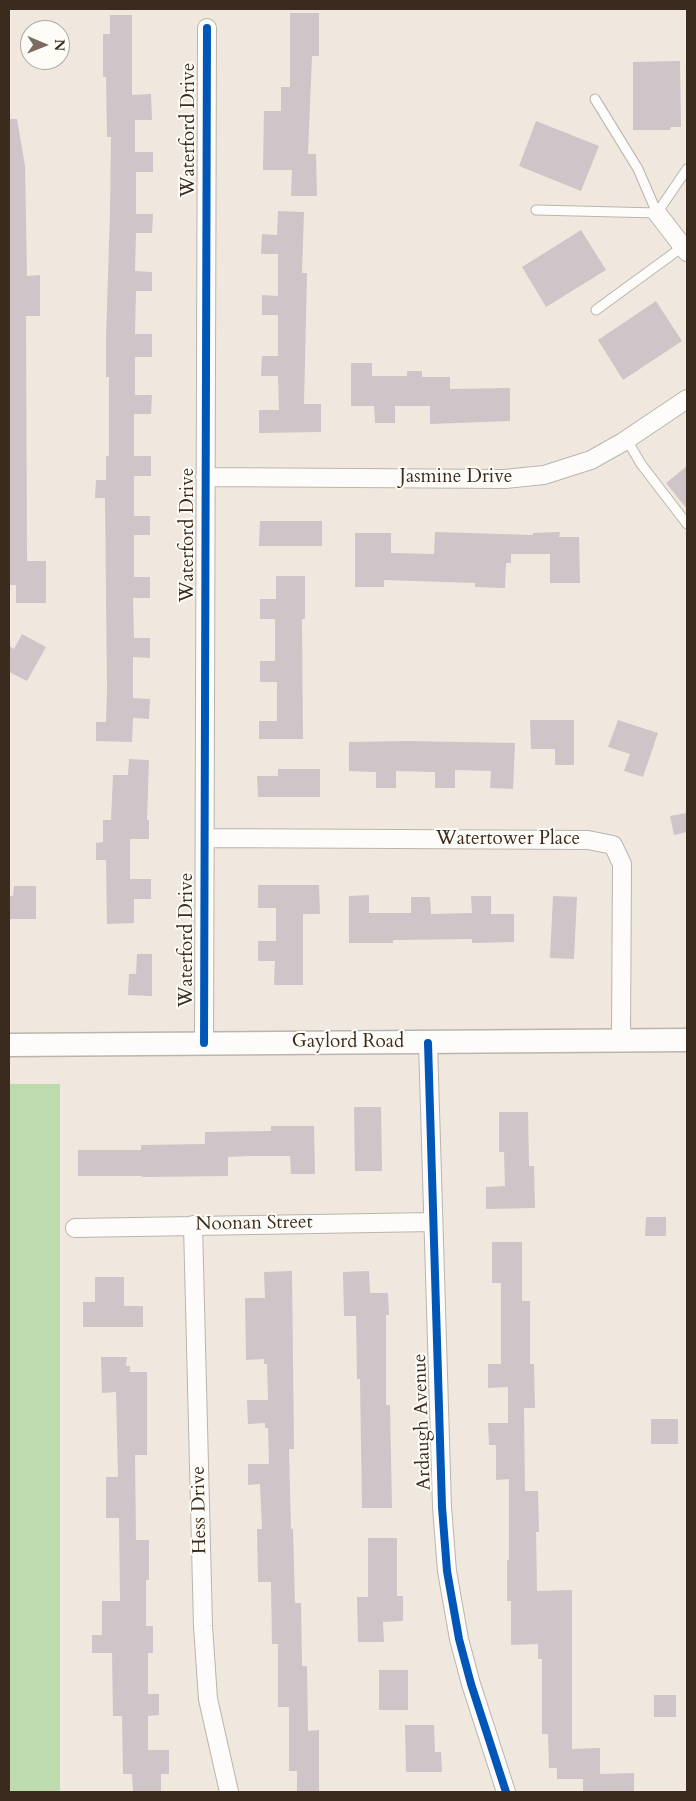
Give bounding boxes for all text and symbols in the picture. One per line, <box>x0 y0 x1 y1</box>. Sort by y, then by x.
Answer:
north arrow <box>20 20 70 70</box>
text: N <box>50 39 69 51</box>
street label: Waterford Drive <box>179 63 201 197</box>
street label: Jasmine Drive <box>400 467 512 489</box>
street label: Waterford Drive <box>178 468 200 602</box>
street label: Watertower Place <box>436 829 580 851</box>
street label: Waterford Drive <box>177 873 199 1007</box>
street label: Gaylord Road <box>292 1032 404 1054</box>
street label: Noonan Street <box>195 1212 313 1236</box>
street label: Ardaugh Avenue <box>409 1353 437 1491</box>
street label: Hess Drive <box>188 1466 212 1554</box>

